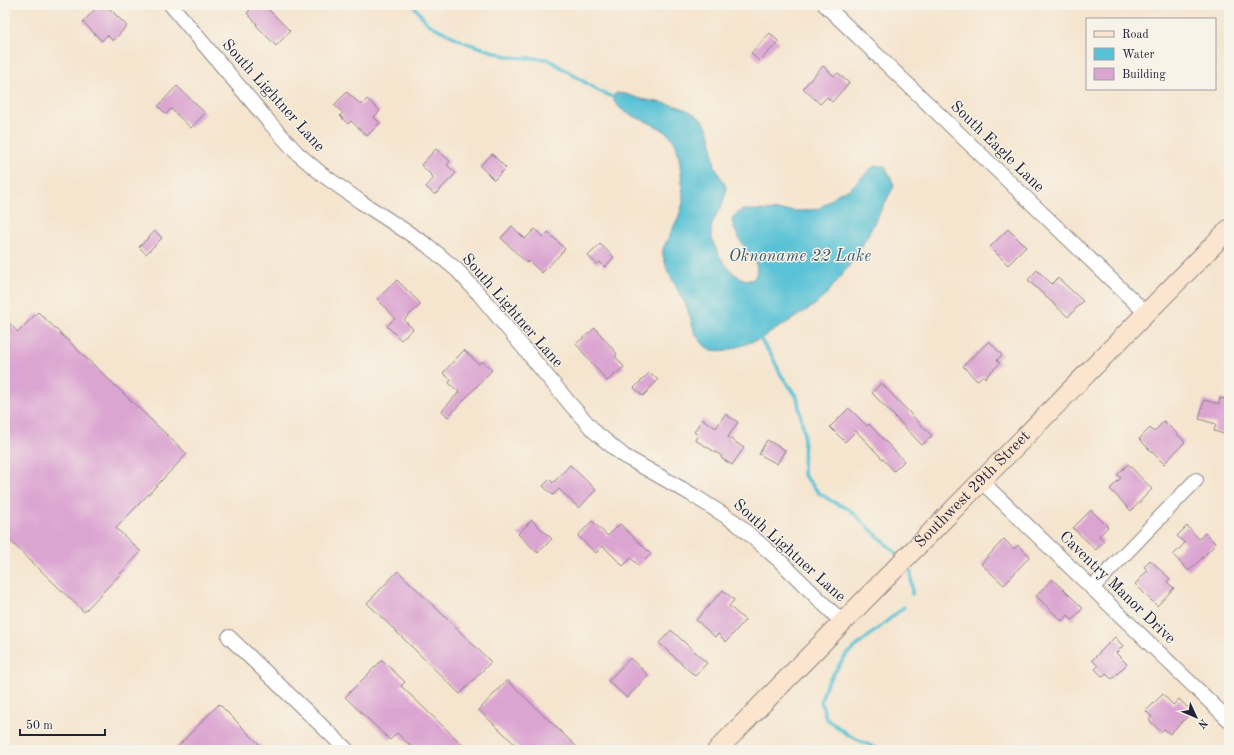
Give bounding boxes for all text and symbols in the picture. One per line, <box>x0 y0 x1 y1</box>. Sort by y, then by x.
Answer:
legend <box>1086 18 1216 90</box>
text: Road <box>1122 29 1149 41</box>
street label: South Lightner Lane <box>219 37 327 155</box>
text: Water <box>1122 49 1155 61</box>
text: Building <box>1122 69 1166 81</box>
street label: South Eagle Lane <box>947 98 1047 196</box>
water label: Oknoname 22 Lake <box>729 248 871 265</box>
street label: South Lightner Lane <box>458 251 566 371</box>
street label: Southwest 29th Street <box>912 428 1034 551</box>
street label: South Lightner Lane <box>730 497 848 605</box>
street label: Caventry Manor Drive <box>1056 529 1178 647</box>
north arrow <box>1176 697 1216 737</box>
scale bar <box>20 711 105 737</box>
text: N <box>1195 716 1209 730</box>
text: 50 m <box>26 719 53 732</box>

